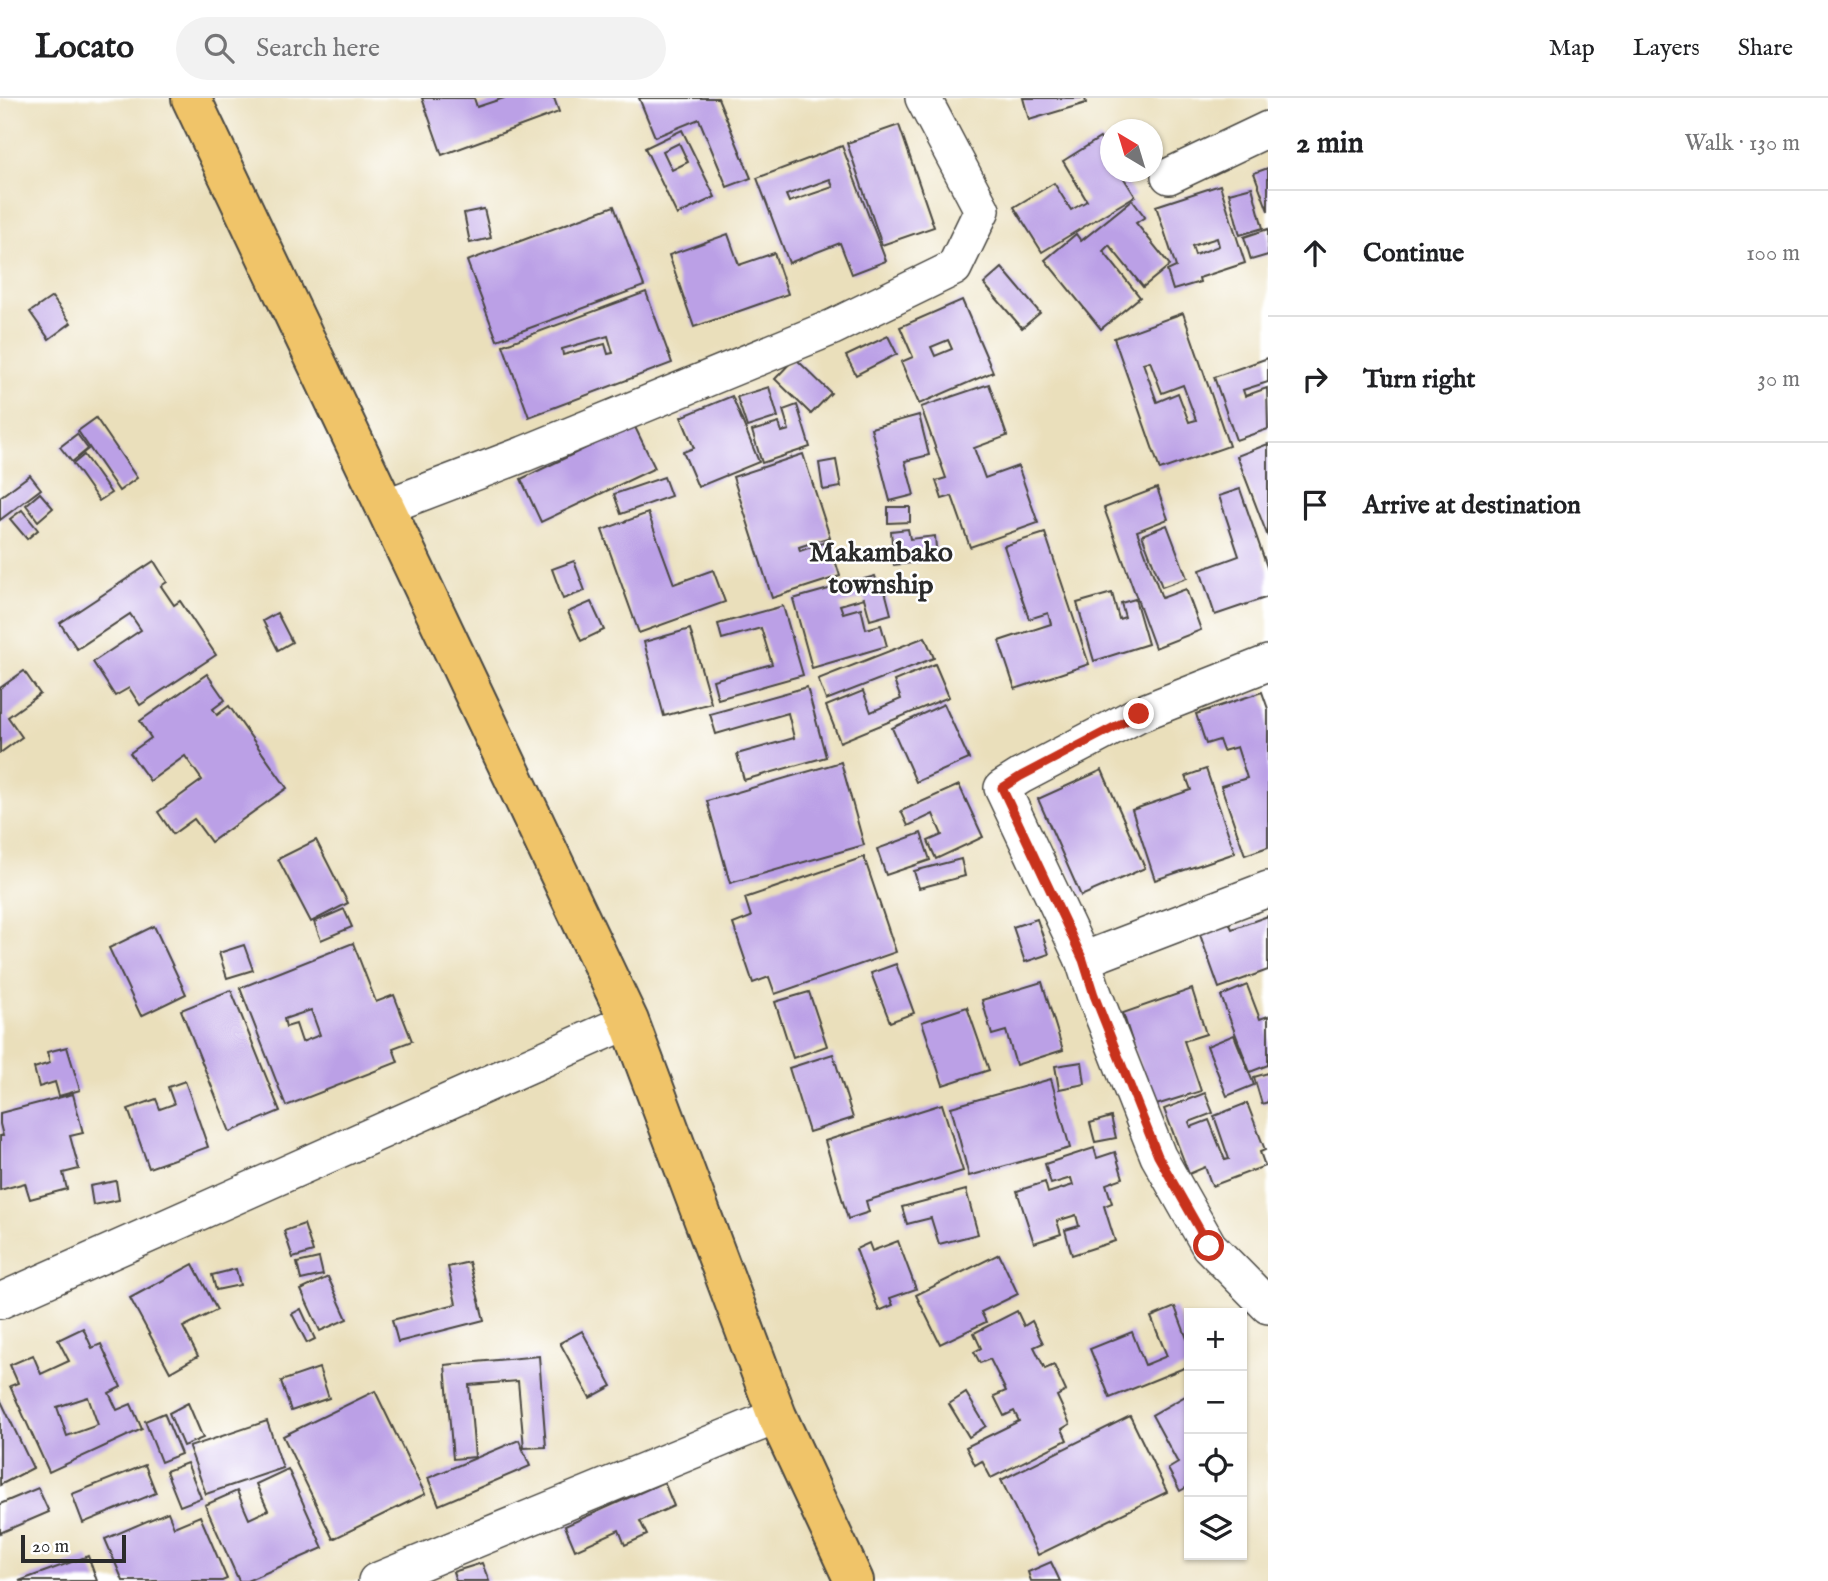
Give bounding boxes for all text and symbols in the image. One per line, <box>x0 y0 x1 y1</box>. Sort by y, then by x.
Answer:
search box <box>176 17 666 80</box>
text: Locato <box>35 27 134 69</box>
icon: search <box>200 29 238 67</box>
text: Search here <box>256 32 380 65</box>
text: Map <box>1549 33 1595 64</box>
text: Layers <box>1633 33 1700 64</box>
text: Share <box>1738 33 1793 64</box>
north arrow <box>1100 119 1163 182</box>
text: 2 min <box>1296 125 1364 163</box>
text: Walk · 130 m <box>1685 129 1800 158</box>
icon: ahead <box>1296 234 1334 272</box>
text: Continue <box>1363 237 1464 270</box>
text: 100 m <box>1746 239 1800 268</box>
icon: right <box>1296 360 1334 398</box>
text: Turn right <box>1363 363 1476 396</box>
text: 30 m <box>1757 365 1800 394</box>
icon: arrive <box>1296 486 1334 524</box>
text: Arrive at destination <box>1363 489 1581 522</box>
district label: Makambako township <box>809 536 953 603</box>
route end <box>1123 698 1154 729</box>
route start <box>1193 1230 1224 1261</box>
map controls <box>1184 1308 1247 1560</box>
button: + <box>1184 1308 1247 1371</box>
button: − <box>1184 1371 1247 1434</box>
button: locate <box>1184 1434 1247 1497</box>
button: layers <box>1184 1497 1247 1560</box>
scale bar <box>21 1532 126 1564</box>
text: 20 m <box>32 1535 69 1559</box>

